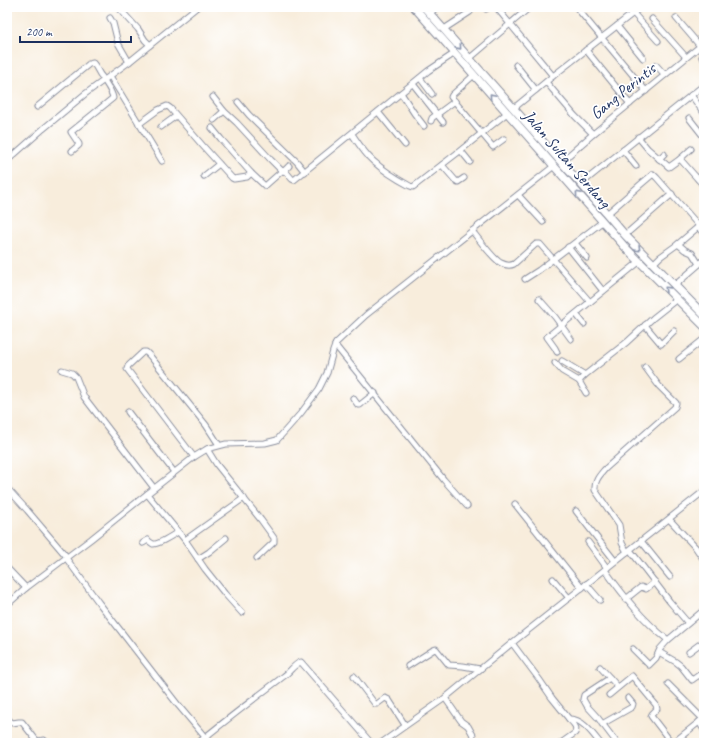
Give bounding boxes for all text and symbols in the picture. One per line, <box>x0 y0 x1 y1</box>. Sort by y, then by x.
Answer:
scale bar <box>20 18 131 44</box>
text: 200 m <box>26 24 53 40</box>
one-way arrow <box>455 42 462 49</box>
street label: Gang Perintis <box>586 57 662 124</box>
one-way arrow <box>490 93 497 101</box>
street label: Jalan Sultan Serdang <box>518 105 616 213</box>
one-way arrow <box>575 191 582 199</box>
one-way arrow <box>633 244 641 252</box>
one-way arrow <box>664 286 672 294</box>

